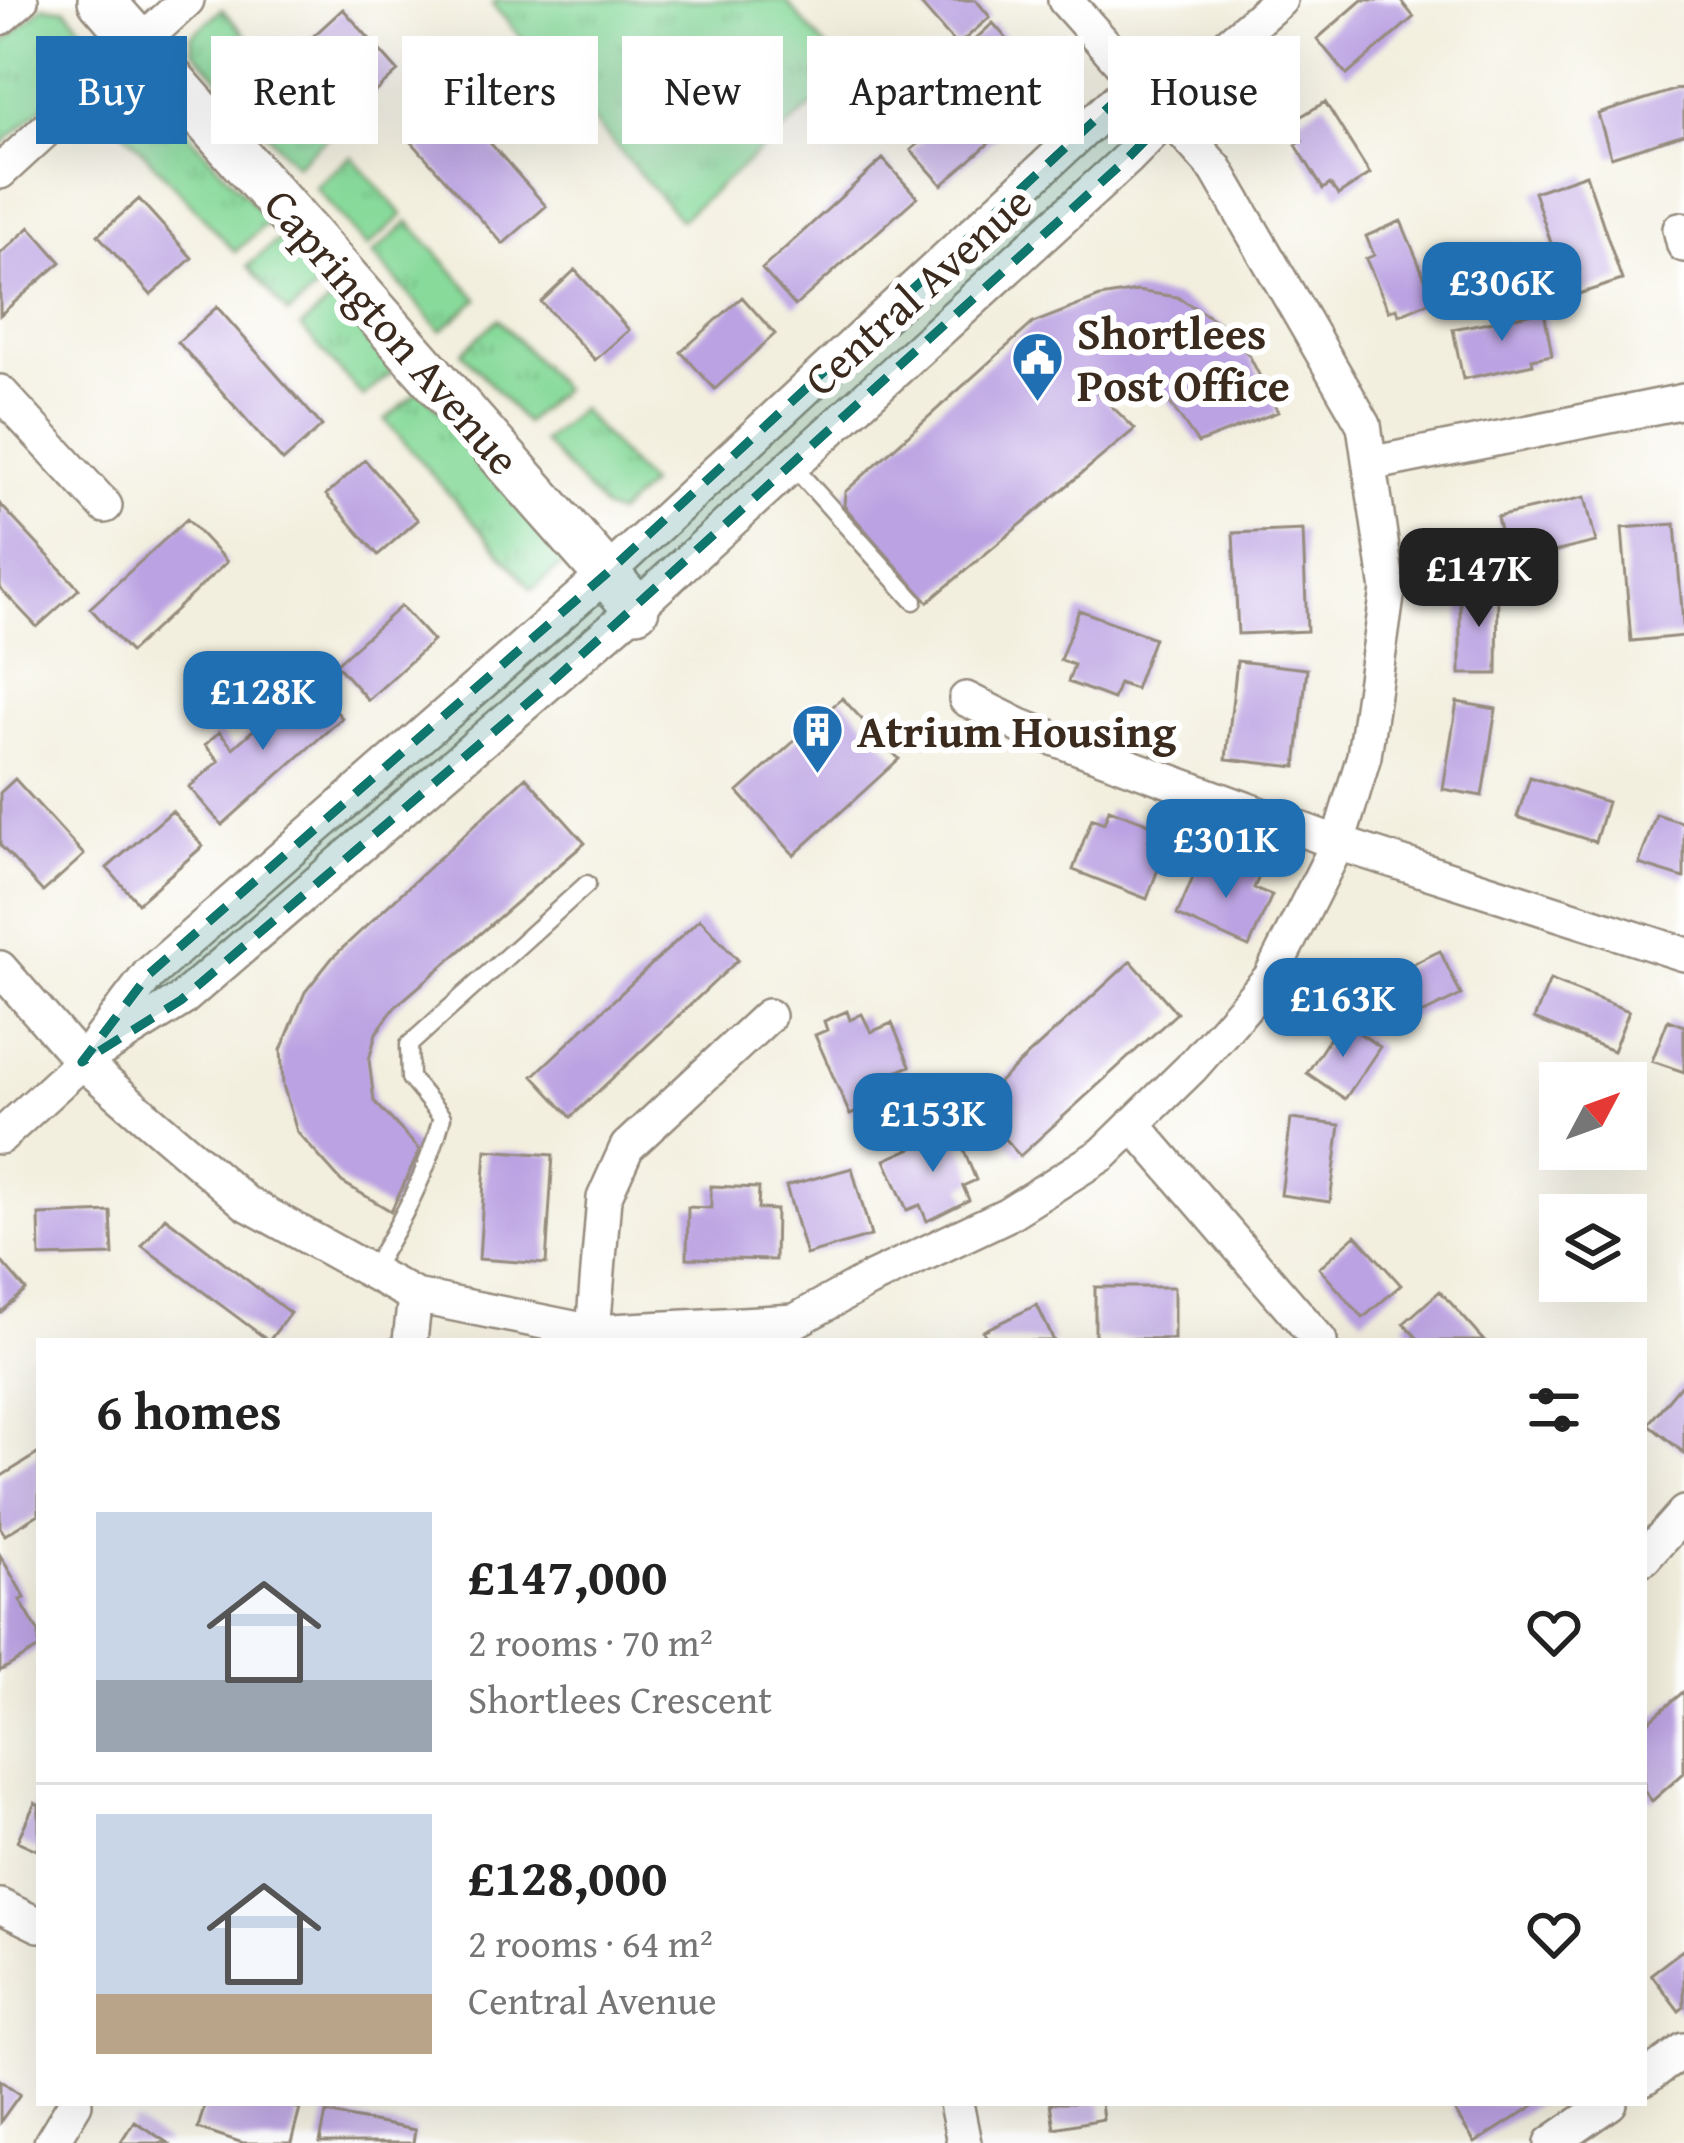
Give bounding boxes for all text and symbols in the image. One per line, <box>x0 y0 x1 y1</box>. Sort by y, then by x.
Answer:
chip: Buy <box>36 36 187 144</box>
chip: Rent <box>211 36 378 144</box>
chip: Filters <box>402 36 598 144</box>
chip: New <box>622 36 783 144</box>
chip: Apartment <box>807 36 1084 144</box>
chip: House <box>1108 36 1300 144</box>
street label: Central Avenue <box>789 170 1045 410</box>
street label: Caprington Avenue <box>250 173 536 489</box>
pin: £306K <box>1418 242 1586 344</box>
text: £306K <box>1449 252 1555 309</box>
place label: Shortlees Post Office <box>1077 300 1290 417</box>
public building icon: Shortlees Post Office <box>1010 330 1066 404</box>
pin: £147K <box>1395 528 1563 630</box>
text: £147K <box>1426 538 1532 595</box>
pin: £128K <box>179 651 347 753</box>
text: £128K <box>210 661 316 718</box>
place label: Atrium Housing <box>857 698 1177 763</box>
building icon: Atrium Housing <box>790 702 846 776</box>
pin: £301K <box>1142 799 1310 901</box>
text: £301K <box>1173 809 1279 866</box>
pin: £163K <box>1259 958 1427 1060</box>
text: £163K <box>1290 968 1396 1025</box>
north arrow <box>1539 1062 1647 1170</box>
map controls <box>1539 1062 1647 1302</box>
pin: £153K <box>849 1073 1017 1175</box>
text: £153K <box>880 1083 986 1140</box>
button: layers <box>1539 1194 1647 1302</box>
text: 6 homes <box>96 1373 282 1448</box>
icon: filters <box>1521 1377 1587 1443</box>
text: £147,000 <box>468 1538 667 1613</box>
icon: home <box>192 1560 336 1704</box>
icon: heart <box>1521 1599 1587 1665</box>
text: 2 rooms · 70 m² <box>468 1613 713 1670</box>
text: Shortlees Crescent <box>468 1670 772 1727</box>
text: £128,000 <box>468 1839 667 1914</box>
icon: home <box>192 1862 336 2006</box>
icon: heart <box>1521 1901 1587 1967</box>
text: 2 rooms · 64 m² <box>468 1914 713 1971</box>
text: Central Avenue <box>468 1971 717 2028</box>

